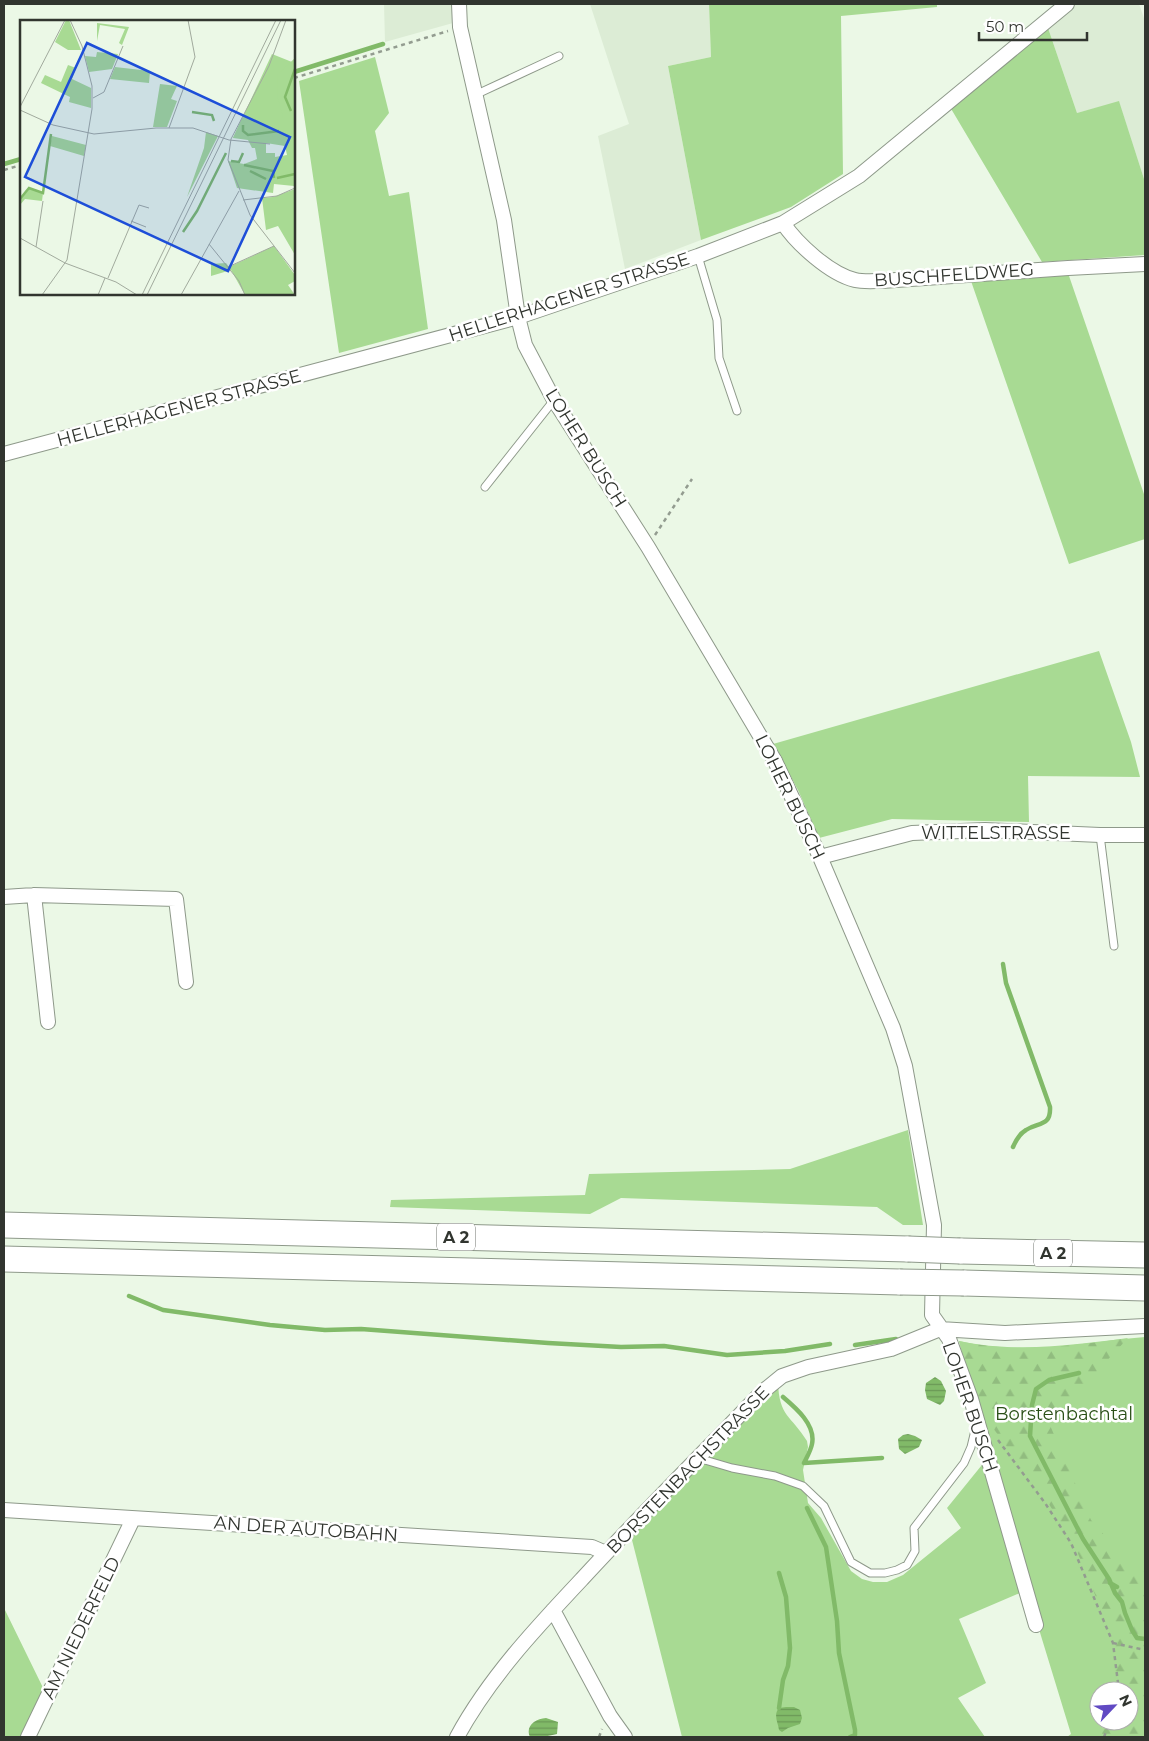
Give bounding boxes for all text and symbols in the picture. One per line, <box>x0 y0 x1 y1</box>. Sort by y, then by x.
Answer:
scale bar <box>979 10 1086 42</box>
text: 50 m <box>986 17 1024 36</box>
inset map <box>20 20 295 295</box>
street label: HELLERHAGENER STRASSE <box>446 248 692 346</box>
street label: BUSCHFELDWEG <box>873 258 1035 292</box>
street label: HELLERHAGENER STRASSE <box>54 365 304 451</box>
street label: LOHER BUSCH <box>541 384 631 512</box>
street label: LOHER BUSCH <box>750 731 830 863</box>
street label: WITTELSTRASSE <box>921 822 1071 844</box>
road number: A 2 <box>437 1224 475 1250</box>
road number: A 2 <box>1034 1240 1072 1266</box>
street label: LOHER BUSCH <box>937 1339 1003 1475</box>
street label: BORSTENBACHSTRASSE <box>602 1382 774 1558</box>
park label: Borstenbachtal <box>995 1403 1133 1425</box>
street label: AN DER AUTOBAHN <box>213 1512 399 1546</box>
street label: AM NIEDERFELD <box>37 1553 125 1703</box>
north arrow <box>1089 1681 1139 1731</box>
text: N <box>1115 1692 1136 1709</box>

